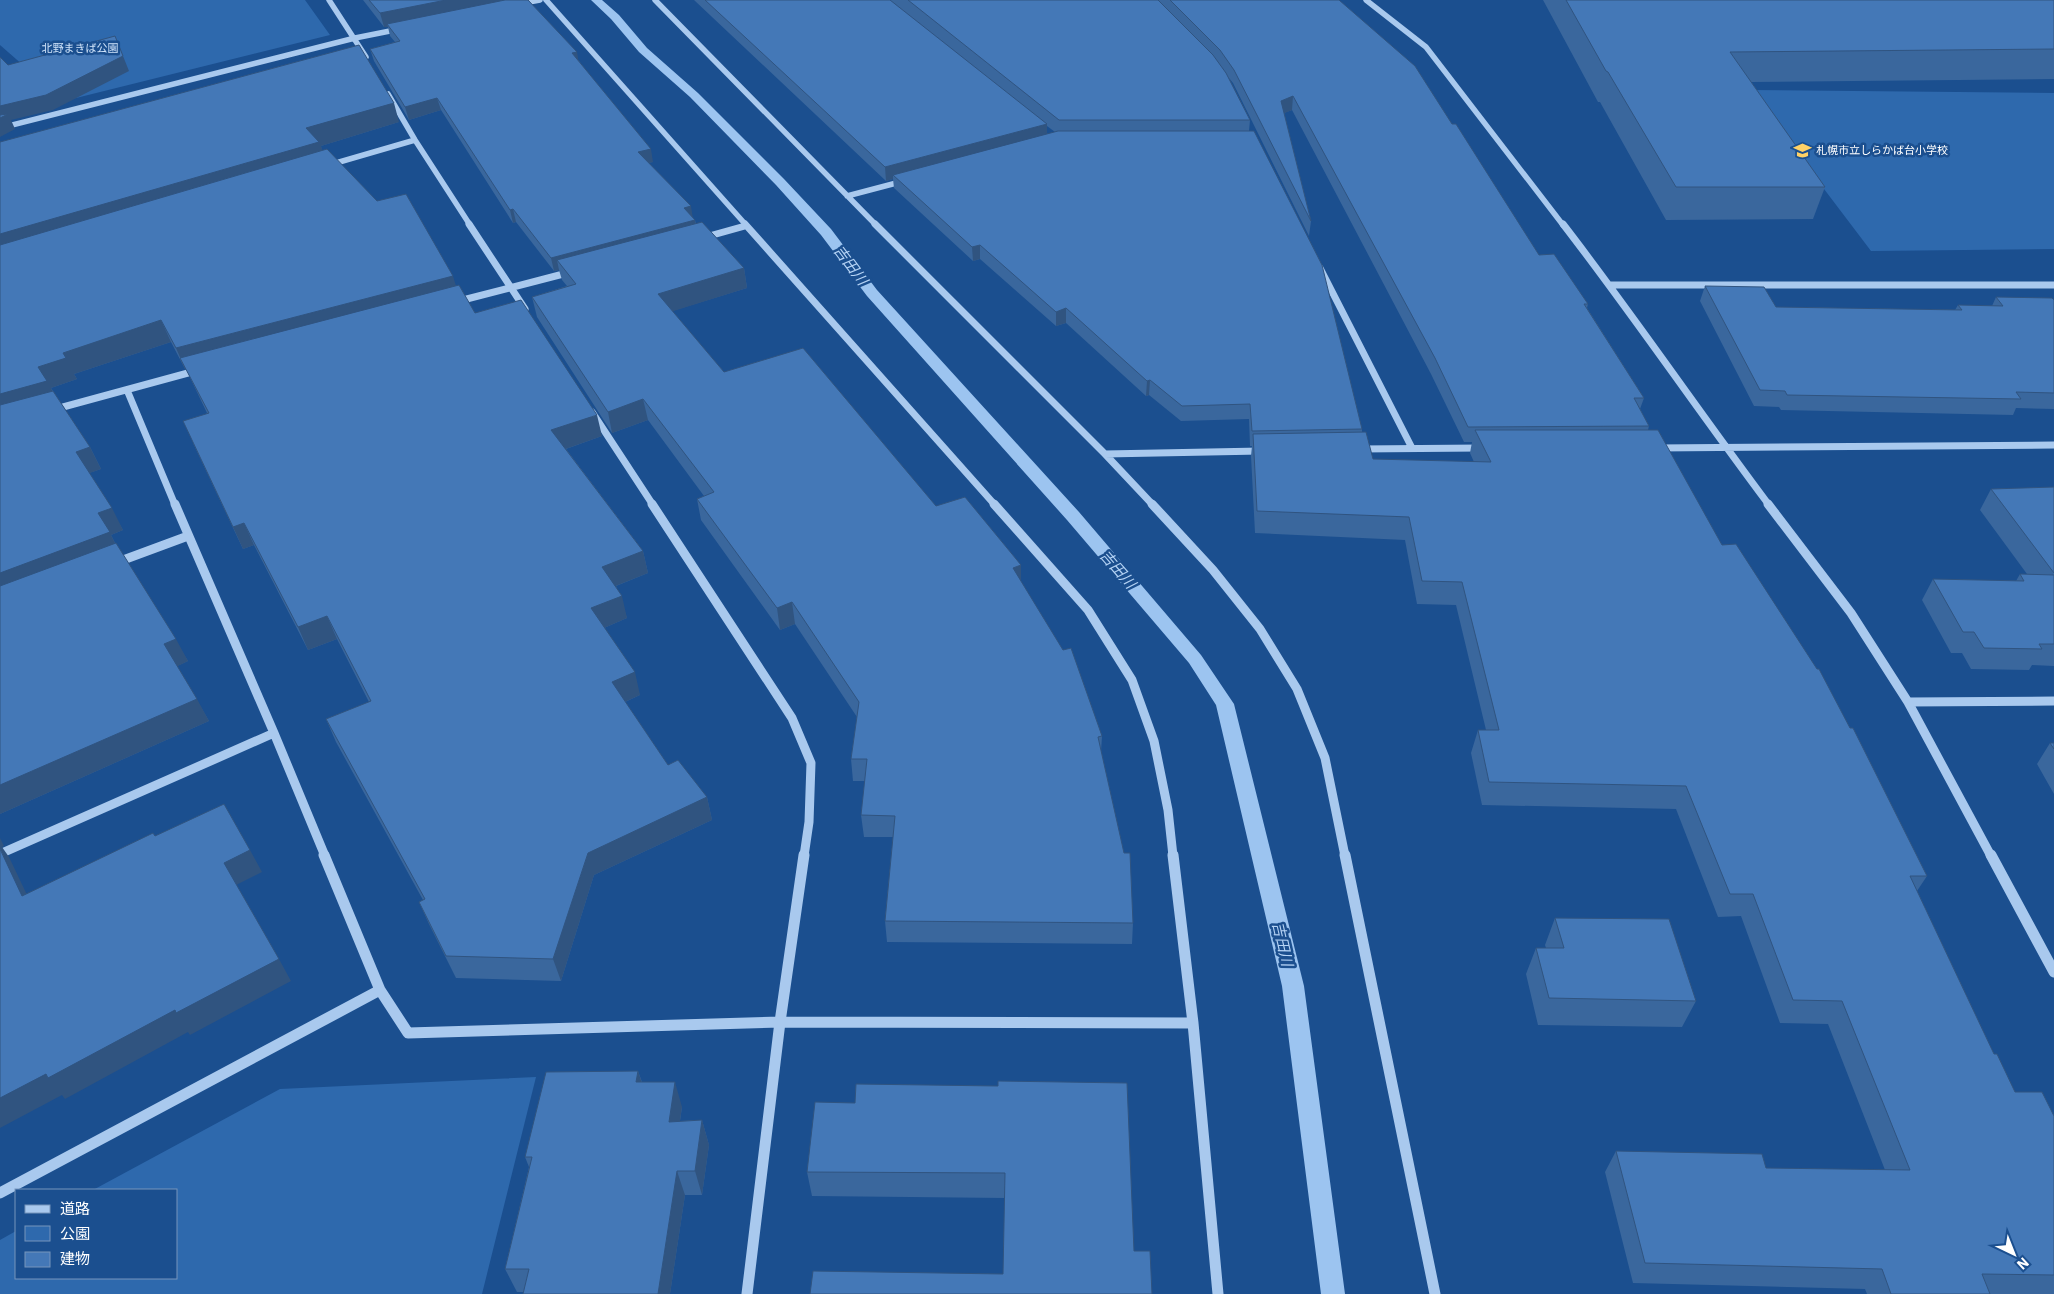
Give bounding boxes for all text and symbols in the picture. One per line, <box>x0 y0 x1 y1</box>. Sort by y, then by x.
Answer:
park label: 北野まきば公園 <box>42 41 119 55</box>
school or university icon: 札幌市立しらかば台小学校 <box>1792 140 1812 160</box>
place label: 札幌市立しらかば台小学校 <box>1816 143 1948 157</box>
water label: 吉田川 <box>830 241 873 290</box>
water label: 吉田川 <box>1096 546 1141 594</box>
water label: 吉田川 <box>1269 920 1298 970</box>
legend <box>15 1189 178 1279</box>
text: 道路 <box>60 1199 90 1218</box>
text: 公園 <box>60 1224 90 1243</box>
north arrow <box>1989 1229 2039 1279</box>
text: 建物 <box>60 1249 90 1268</box>
text: N <box>2013 1253 2033 1274</box>

